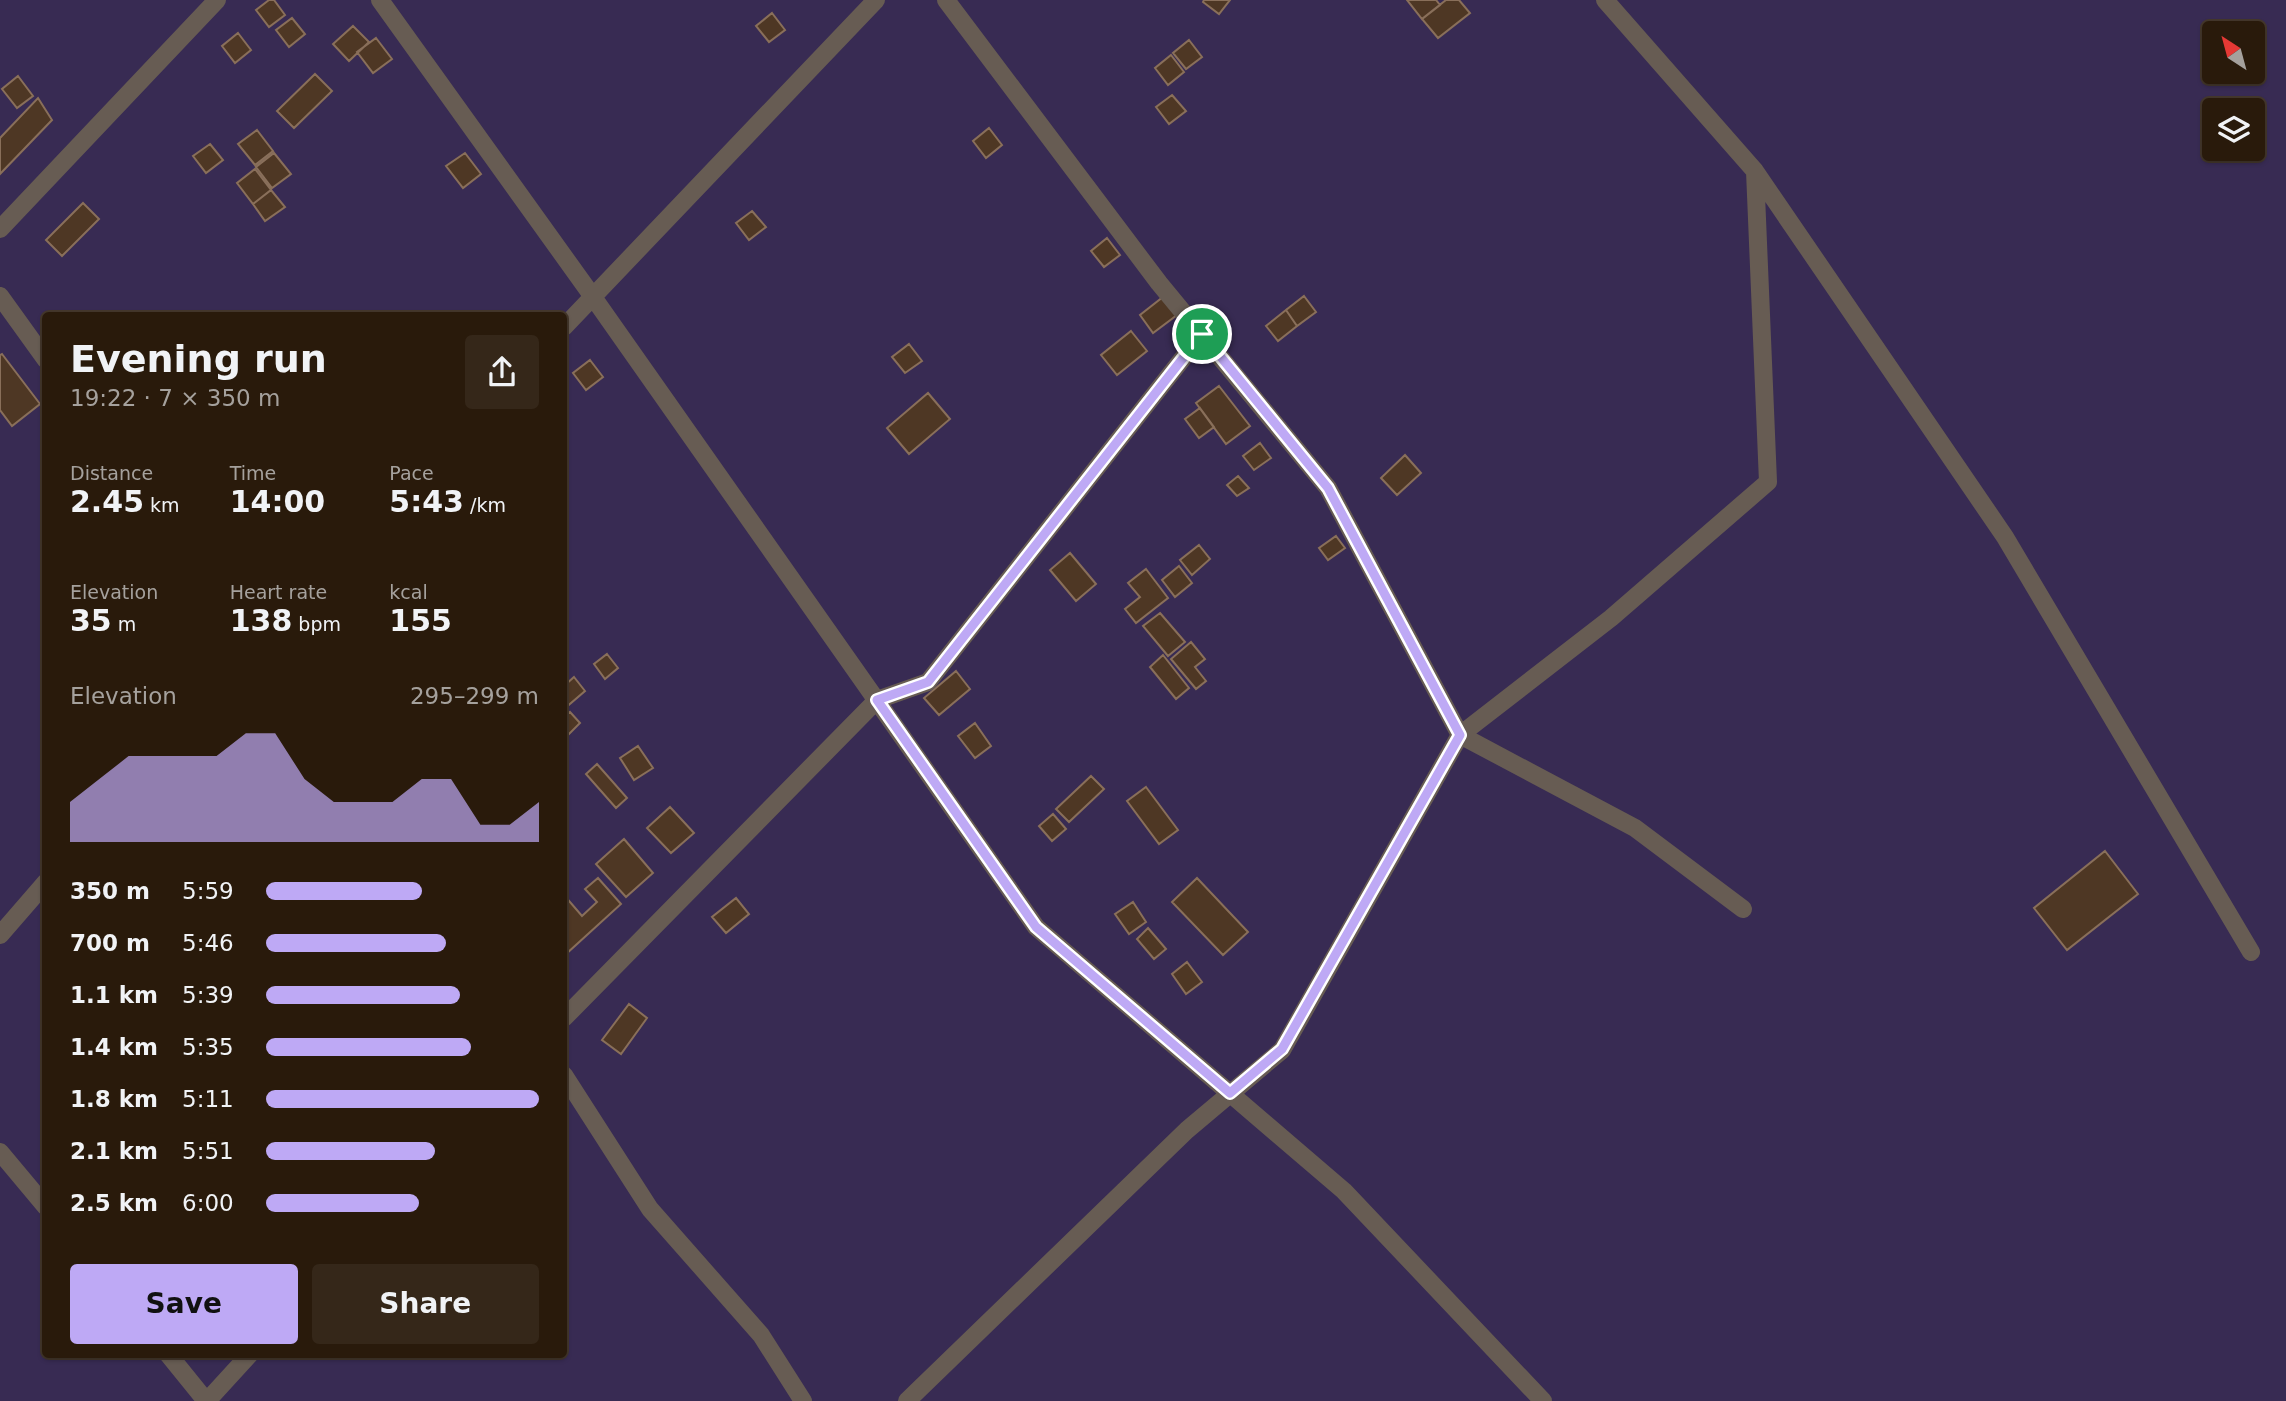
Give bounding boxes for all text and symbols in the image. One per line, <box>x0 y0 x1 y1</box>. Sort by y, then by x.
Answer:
north arrow <box>2202 21 2264 84</box>
map controls <box>2202 21 2265 161</box>
button: layers <box>2202 98 2265 161</box>
pin <box>1172 304 1232 364</box>
icon: arrive <box>1183 315 1221 353</box>
button: share <box>465 335 539 409</box>
text: Evening run <box>70 337 327 381</box>
text: 19:22 · 7 × 350 m <box>70 385 280 411</box>
text: Distance <box>70 462 153 484</box>
text: Time <box>230 462 276 484</box>
text: Pace <box>389 462 434 484</box>
text: 2.45 <box>70 484 144 519</box>
text: 14:00 <box>230 484 325 519</box>
text: 5:43 <box>389 484 464 519</box>
text: km <box>144 494 180 516</box>
text: /km <box>464 494 506 516</box>
text: Elevation <box>70 581 158 603</box>
text: Heart rate <box>230 581 327 603</box>
text: kcal <box>389 581 428 603</box>
text: 35 <box>70 603 112 638</box>
text: 138 <box>230 603 292 638</box>
text: 155 <box>389 603 452 638</box>
text: m <box>112 613 136 635</box>
text: bpm <box>292 613 341 635</box>
text: Elevation <box>70 683 177 709</box>
text: 295–299 m <box>410 683 539 709</box>
text: 350 m <box>70 878 150 904</box>
text: 5:59 <box>182 878 234 904</box>
text: 700 m <box>70 930 150 956</box>
text: 5:46 <box>182 930 234 956</box>
text: 1.1 km <box>70 982 158 1008</box>
text: 5:39 <box>182 982 234 1008</box>
text: 1.4 km <box>70 1034 158 1060</box>
text: 5:35 <box>182 1034 234 1060</box>
text: 1.8 km <box>70 1086 158 1112</box>
text: 5:11 <box>182 1086 234 1112</box>
text: 2.1 km <box>70 1138 158 1164</box>
text: 5:51 <box>182 1138 234 1164</box>
text: 2.5 km <box>70 1190 158 1216</box>
text: 6:00 <box>182 1190 234 1216</box>
button: Save <box>70 1264 298 1344</box>
button: Share <box>312 1264 539 1344</box>

